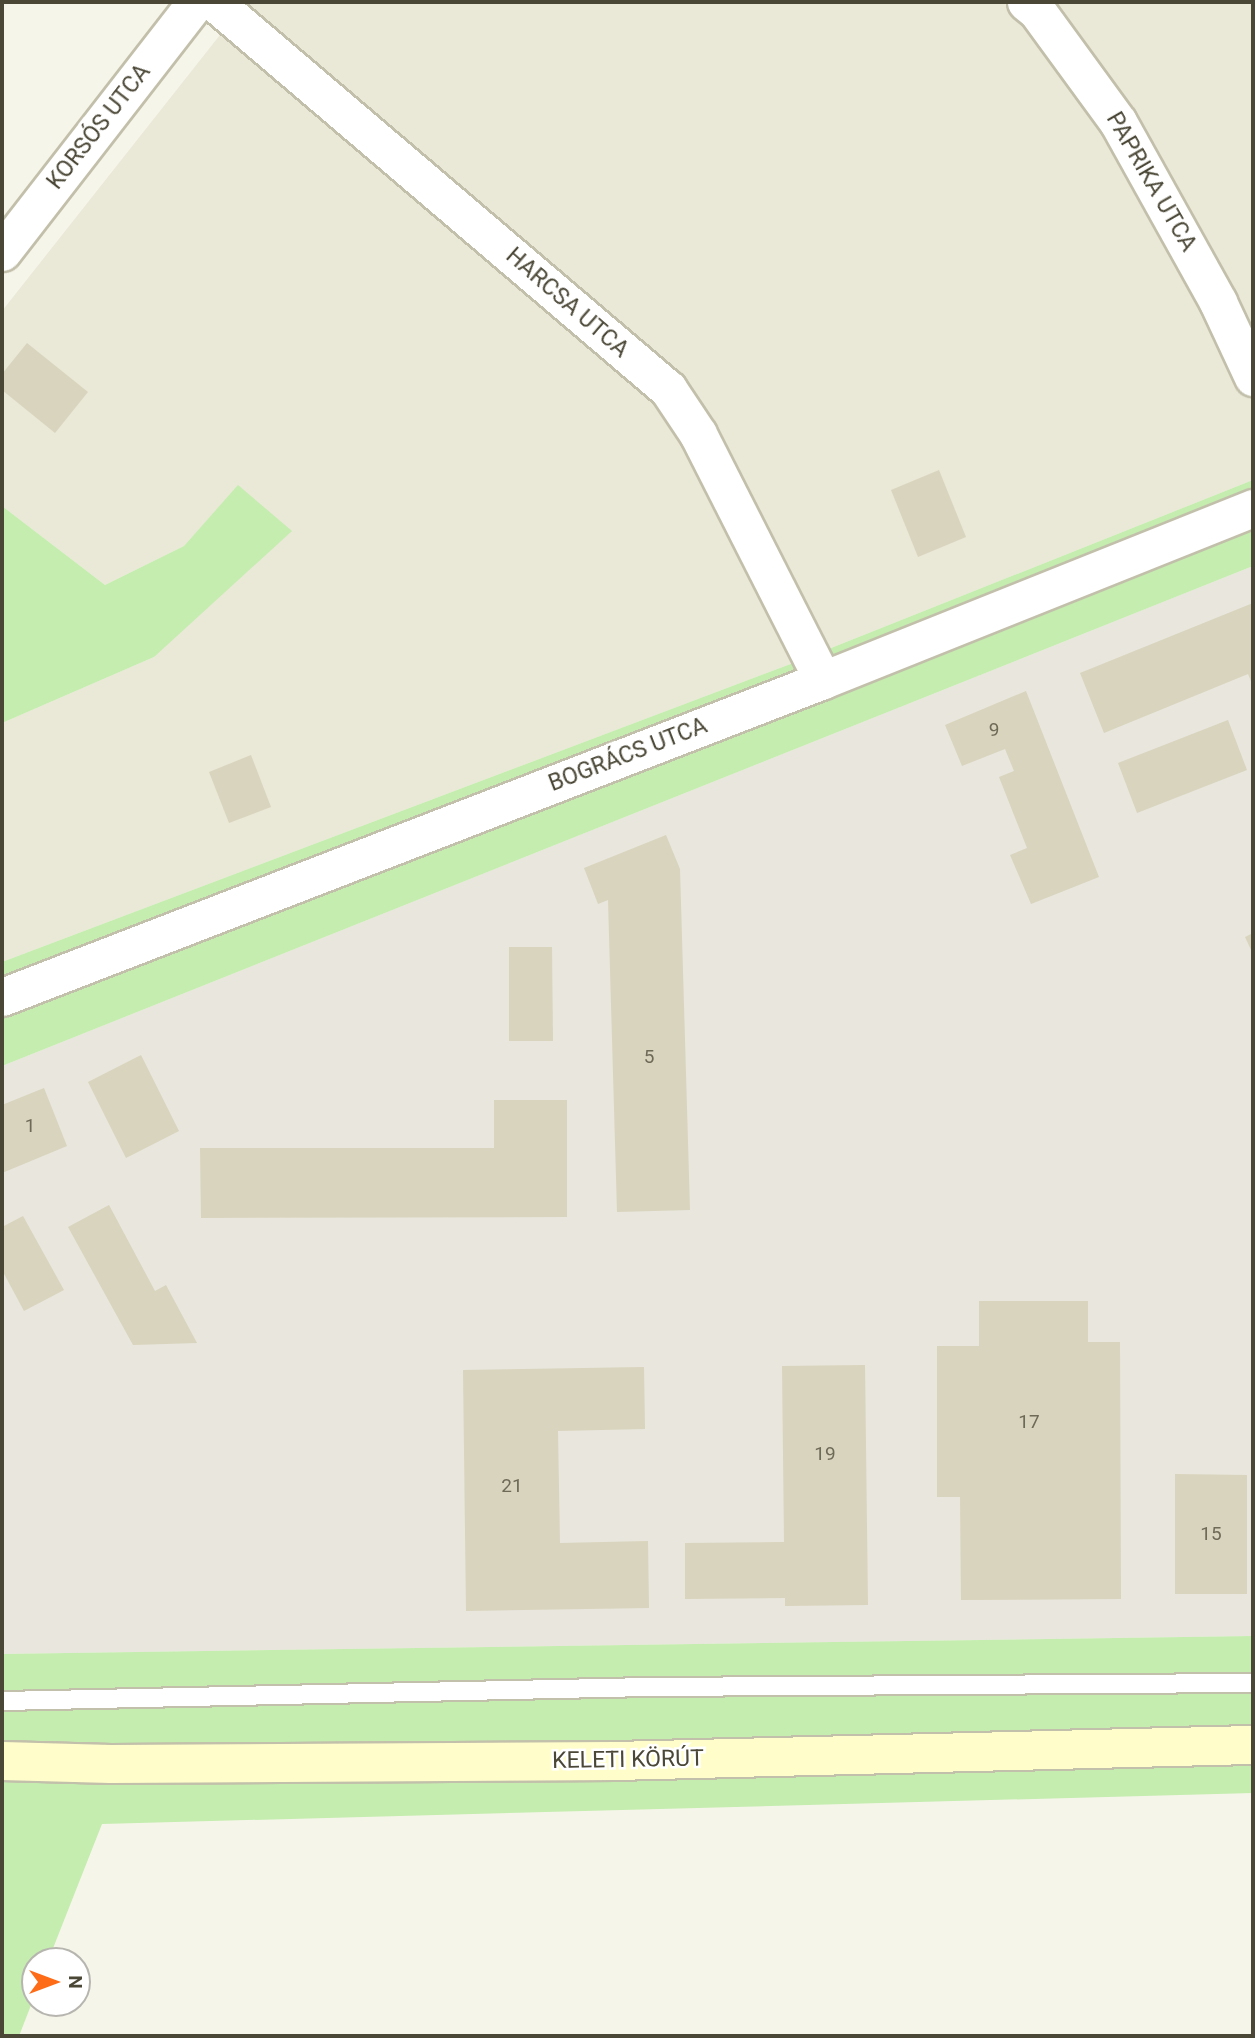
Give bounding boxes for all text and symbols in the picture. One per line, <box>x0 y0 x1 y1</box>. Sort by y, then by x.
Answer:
street label: KORSÓS UTCA <box>42 59 156 195</box>
street label: PAPRIKA UTCA <box>1100 107 1202 257</box>
street label: HARCSA UTCA <box>500 242 634 364</box>
street label: BOGRÁCS UTCA <box>545 712 711 798</box>
house number: 9 <box>989 719 999 741</box>
house number: 5 <box>644 1046 654 1068</box>
house number: 1 <box>25 1115 35 1137</box>
house number: 17 <box>1018 1411 1040 1433</box>
house number: 19 <box>814 1443 836 1465</box>
house number: 21 <box>501 1475 523 1497</box>
house number: 15 <box>1200 1523 1222 1545</box>
street label: KELETI KÖRÚT <box>552 1745 704 1775</box>
north arrow <box>21 1947 91 2017</box>
text: N <box>64 1975 87 1989</box>

